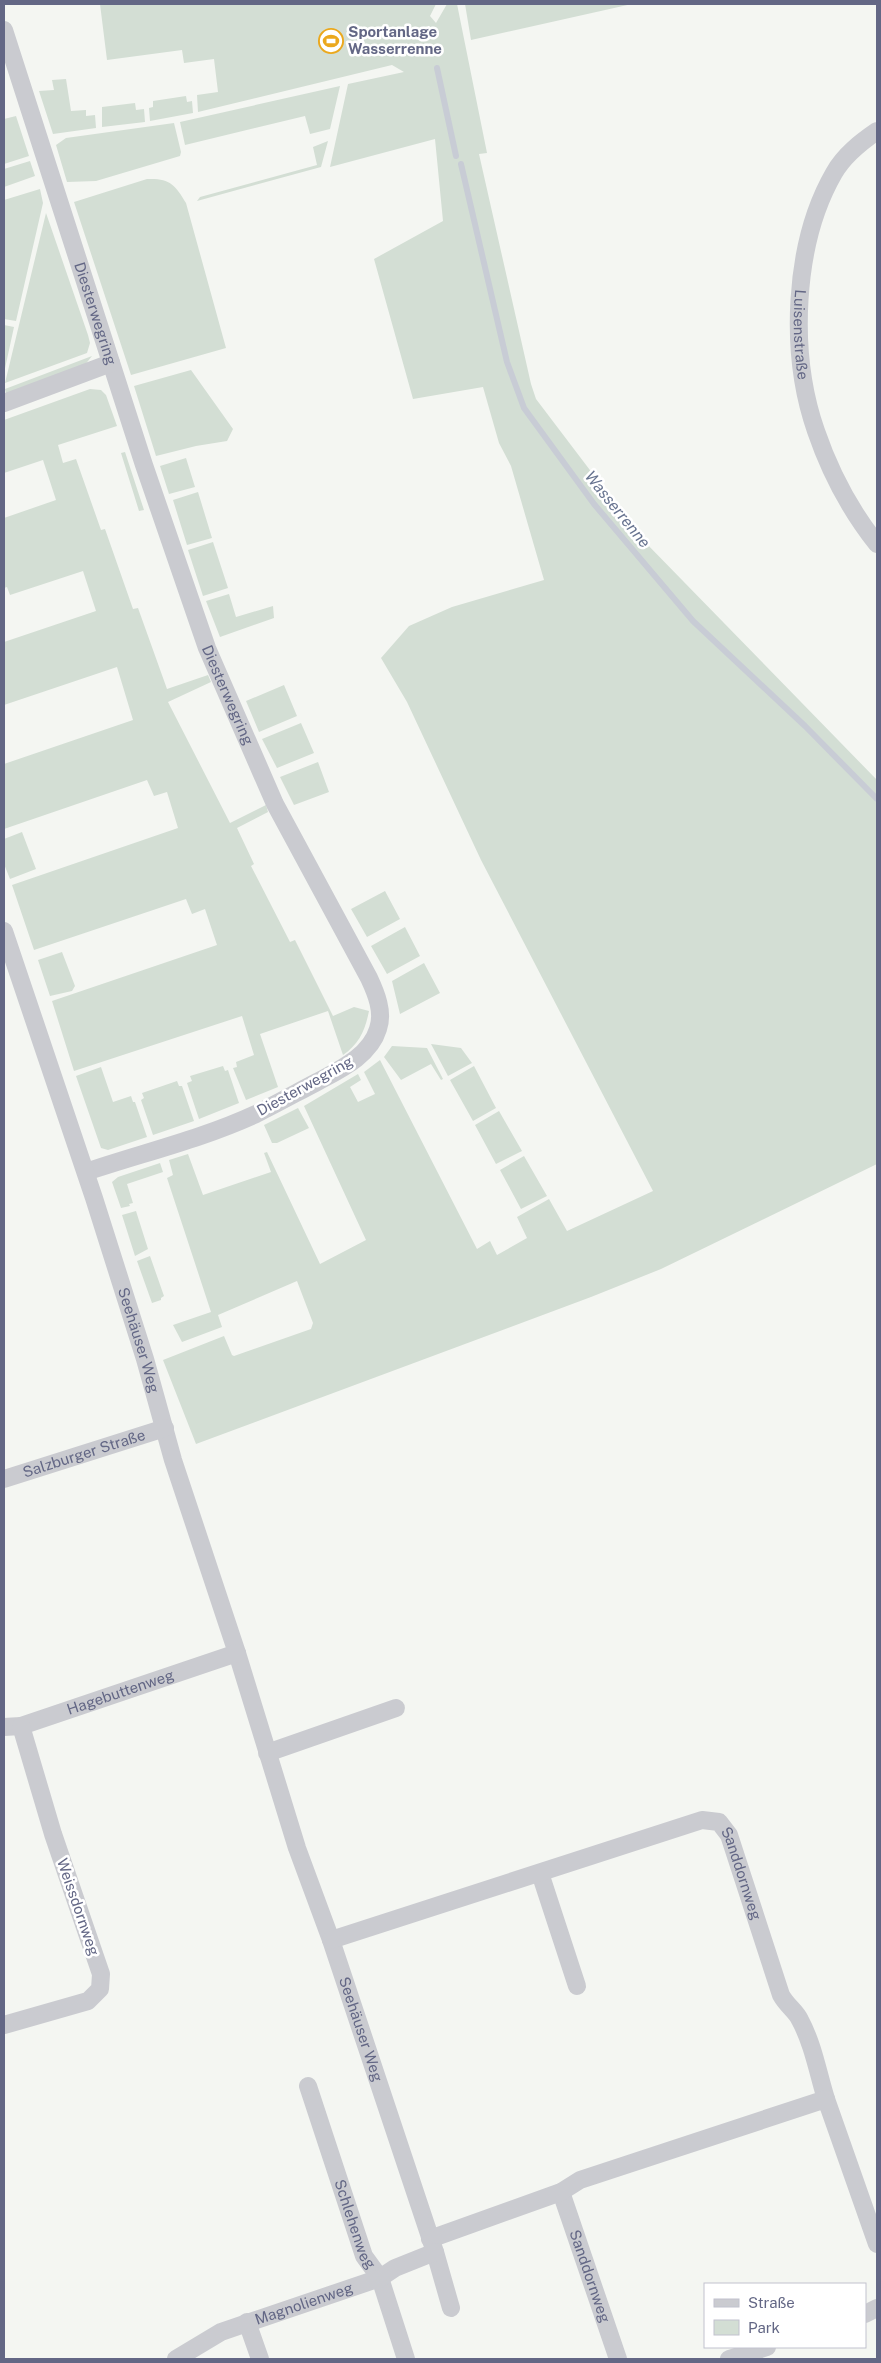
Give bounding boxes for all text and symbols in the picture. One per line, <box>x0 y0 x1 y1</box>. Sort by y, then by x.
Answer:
place label: Sportanlage Wasserrenne <box>348 23 442 57</box>
sports icon: Sportanlage Wasserrenne <box>318 28 344 54</box>
street label: Diesterwegring <box>71 260 120 367</box>
street label: Luisenstraße <box>791 289 812 381</box>
water label: Wasserrenne <box>581 467 655 552</box>
street label: Diesterwegring <box>199 642 257 748</box>
street label: Diesterwegring <box>254 1052 356 1119</box>
street label: Seehäuser Weg <box>115 1285 163 1395</box>
street label: Salzburger Straße <box>21 1426 147 1481</box>
street label: Hagebuttenweg <box>65 1666 176 1718</box>
street label: Sanddornweg <box>718 1823 765 1922</box>
street label: Weissdornweg <box>54 1856 103 1958</box>
street label: Seehäuser Weg <box>336 1975 387 2084</box>
street label: Schlehenweg <box>331 2177 380 2272</box>
street label: Sanddornweg <box>567 2227 614 2325</box>
street label: Magnolienweg <box>252 2279 355 2328</box>
legend <box>704 2283 866 2348</box>
text: Straße <box>748 2294 795 2311</box>
text: Park <box>748 2319 780 2336</box>

